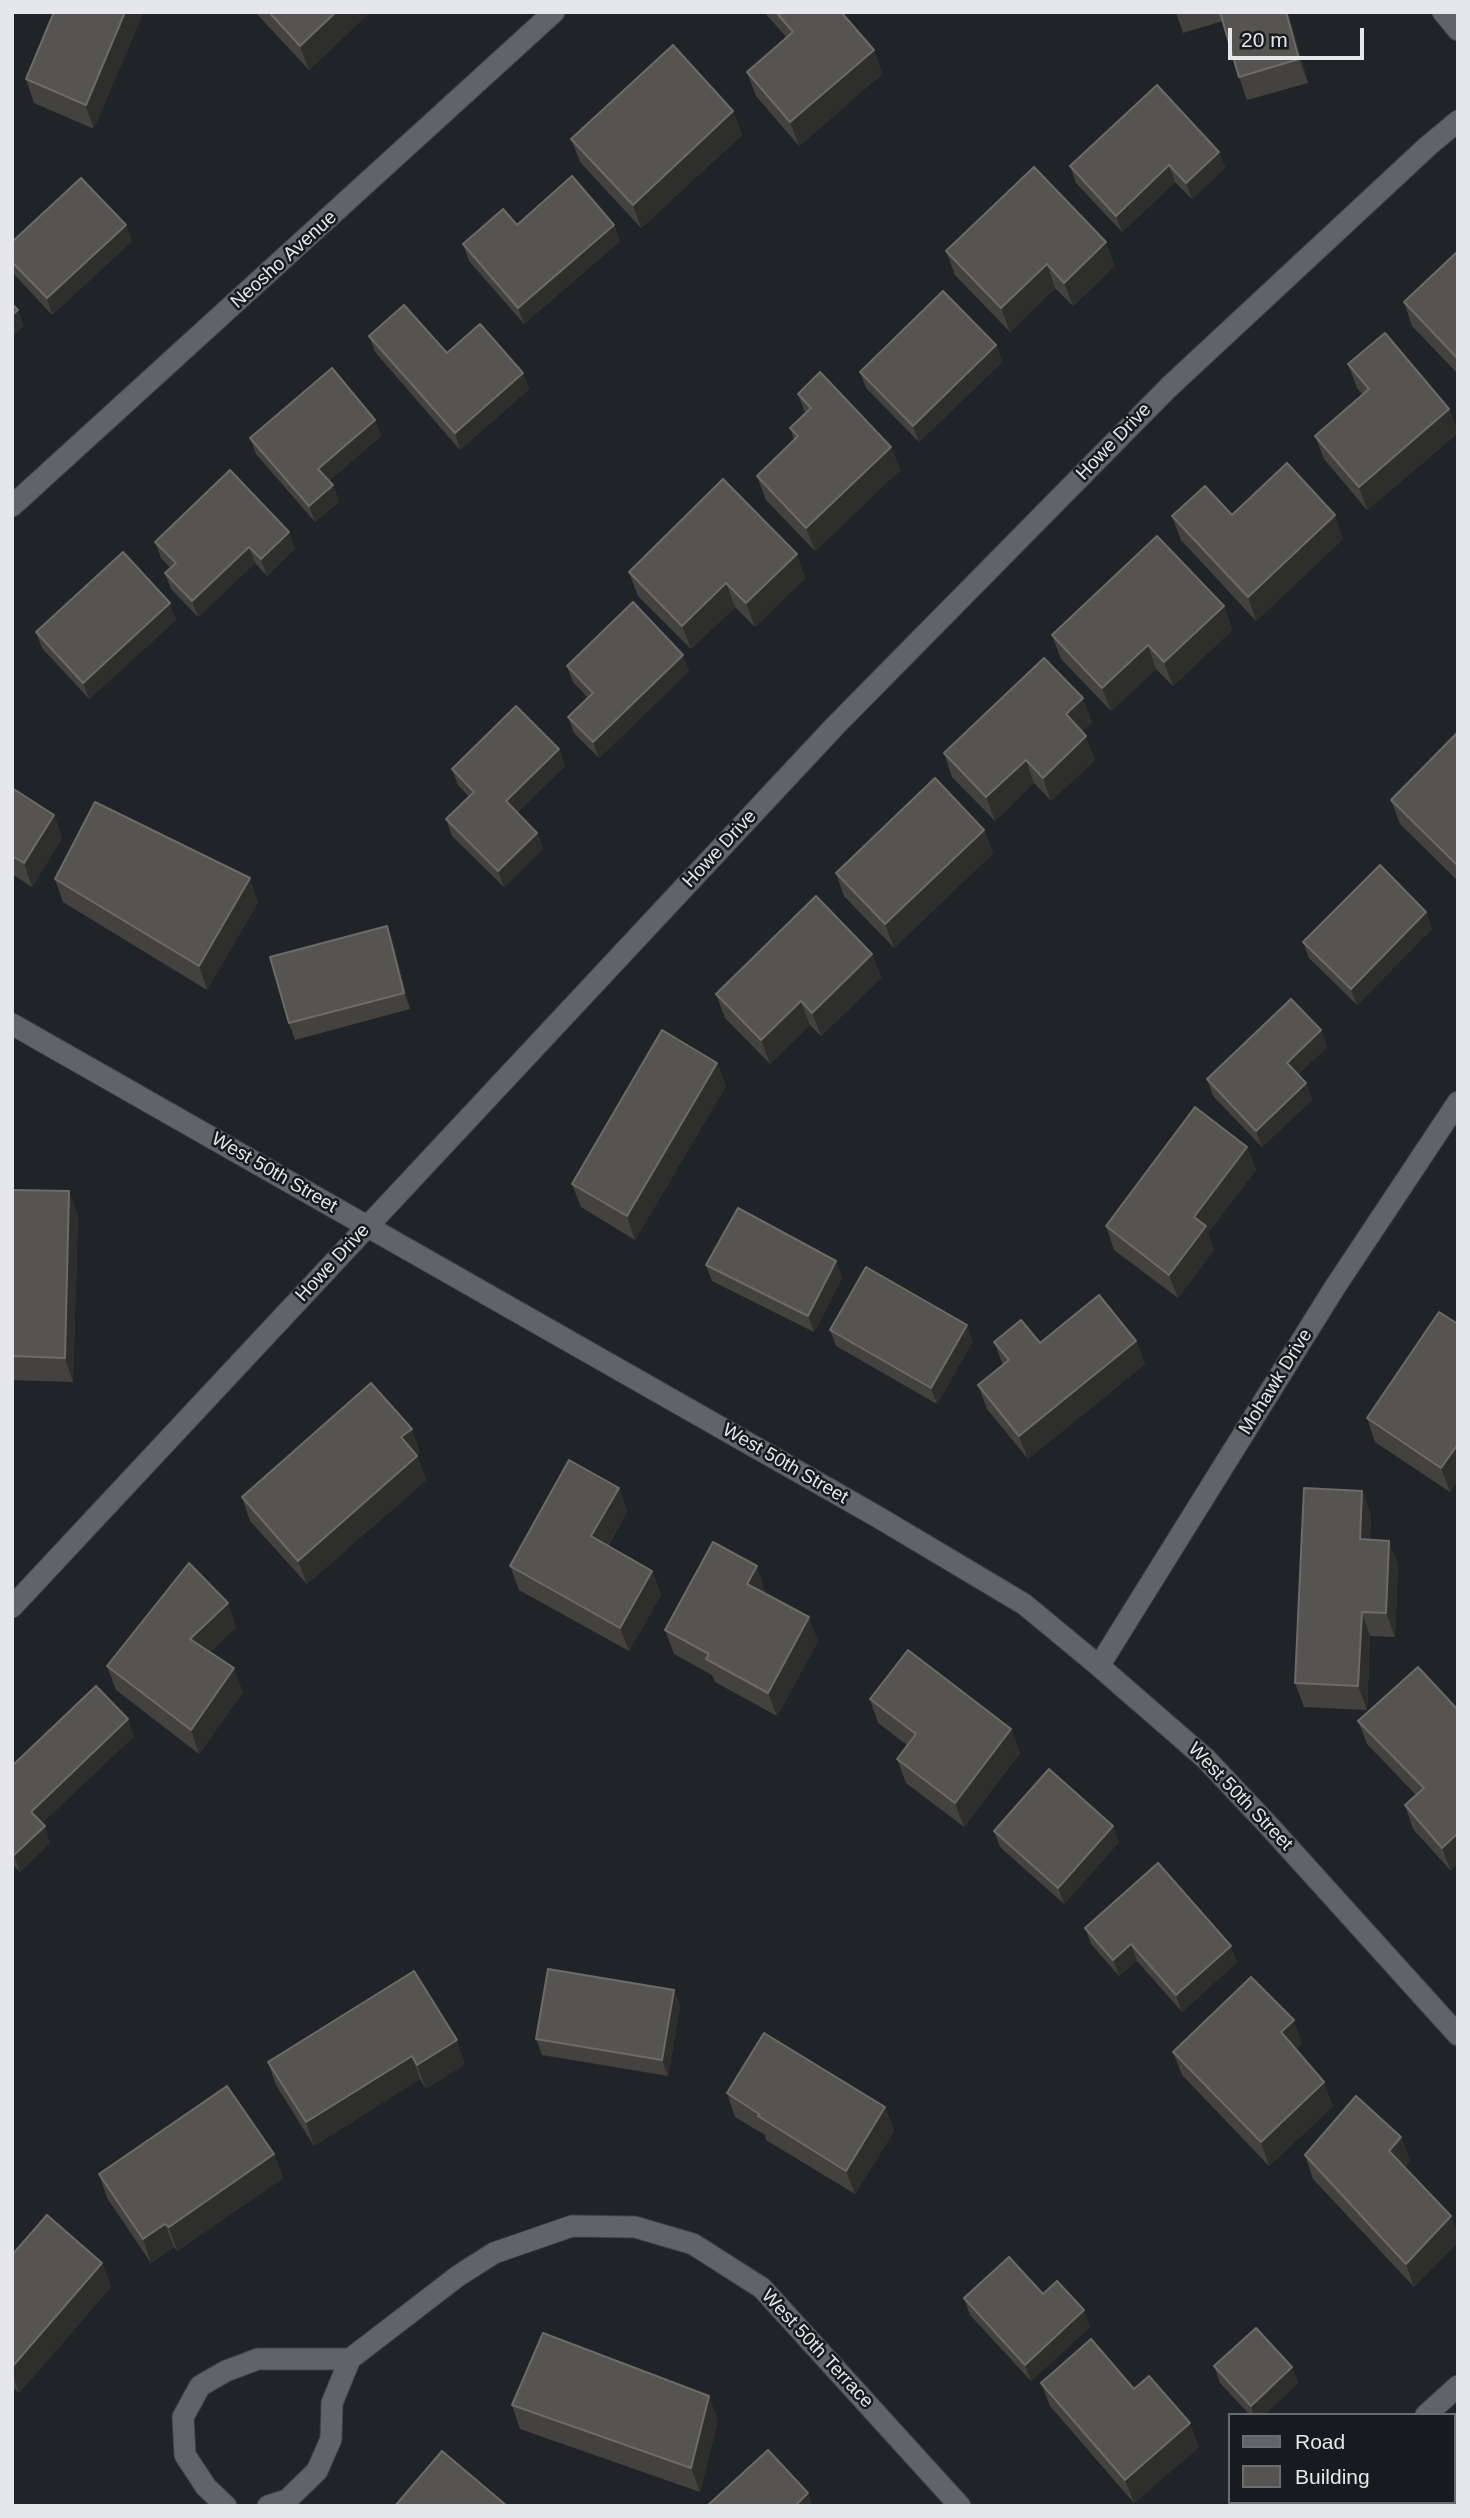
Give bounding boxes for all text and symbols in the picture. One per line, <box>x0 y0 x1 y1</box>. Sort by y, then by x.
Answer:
scale bar <box>1232 14 1368 58</box>
text: 20 m <box>1241 28 1288 51</box>
street label: Neosho Avenue <box>226 206 342 314</box>
street label: Howe Drive <box>1072 399 1156 485</box>
street label: Howe Drive <box>678 805 762 893</box>
street label: West 50th Street <box>207 1128 341 1218</box>
street label: Howe Drive <box>291 1219 375 1307</box>
street label: Mohawk Drive <box>1234 1325 1318 1439</box>
street label: West 50th Street <box>718 1419 852 1509</box>
street label: West 50th Street <box>1183 1738 1297 1856</box>
street label: West 50th Terrace <box>756 2285 878 2413</box>
legend <box>1228 2413 1456 2504</box>
text: Road <box>1295 2430 1345 2453</box>
text: Building <box>1295 2465 1370 2488</box>

